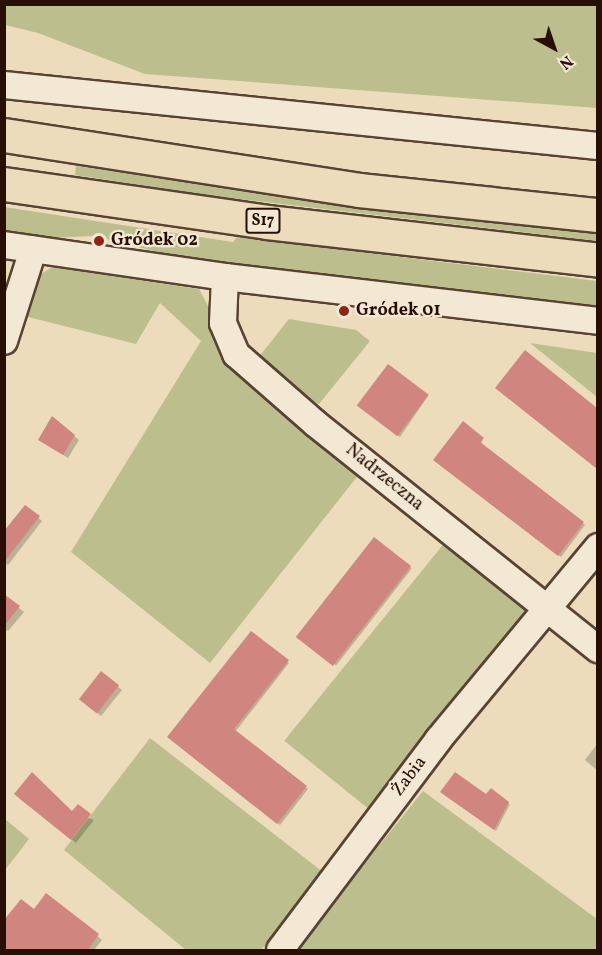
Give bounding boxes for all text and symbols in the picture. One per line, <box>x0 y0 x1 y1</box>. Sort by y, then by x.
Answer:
north arrow <box>524 18 584 78</box>
text: N <box>554 50 577 74</box>
road number: S17 <box>245 208 281 234</box>
place label: Gródek 02 <box>111 230 198 252</box>
marker: Gródek 02 <box>92 234 106 248</box>
place label: Gródek 01 <box>356 300 441 322</box>
marker: Gródek 01 <box>337 304 351 318</box>
street label: Nadrzeczna <box>341 440 427 516</box>
street label: Żabia <box>388 753 432 801</box>

